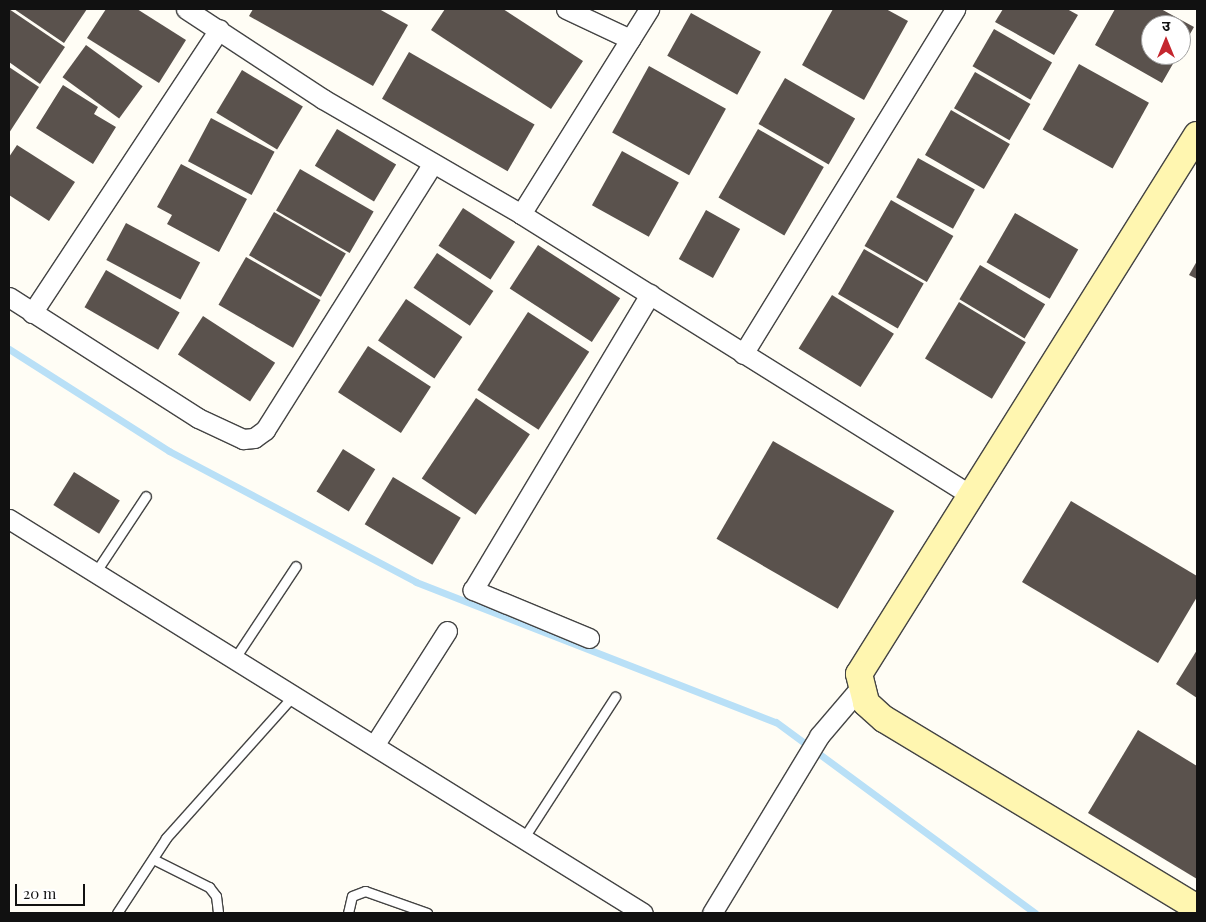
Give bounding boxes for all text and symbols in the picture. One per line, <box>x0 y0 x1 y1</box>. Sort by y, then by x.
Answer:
north arrow <box>1141 15 1191 65</box>
text: उ <box>1162 16 1170 35</box>
scale bar <box>18 874 88 906</box>
text: 20 m <box>23 883 56 903</box>

